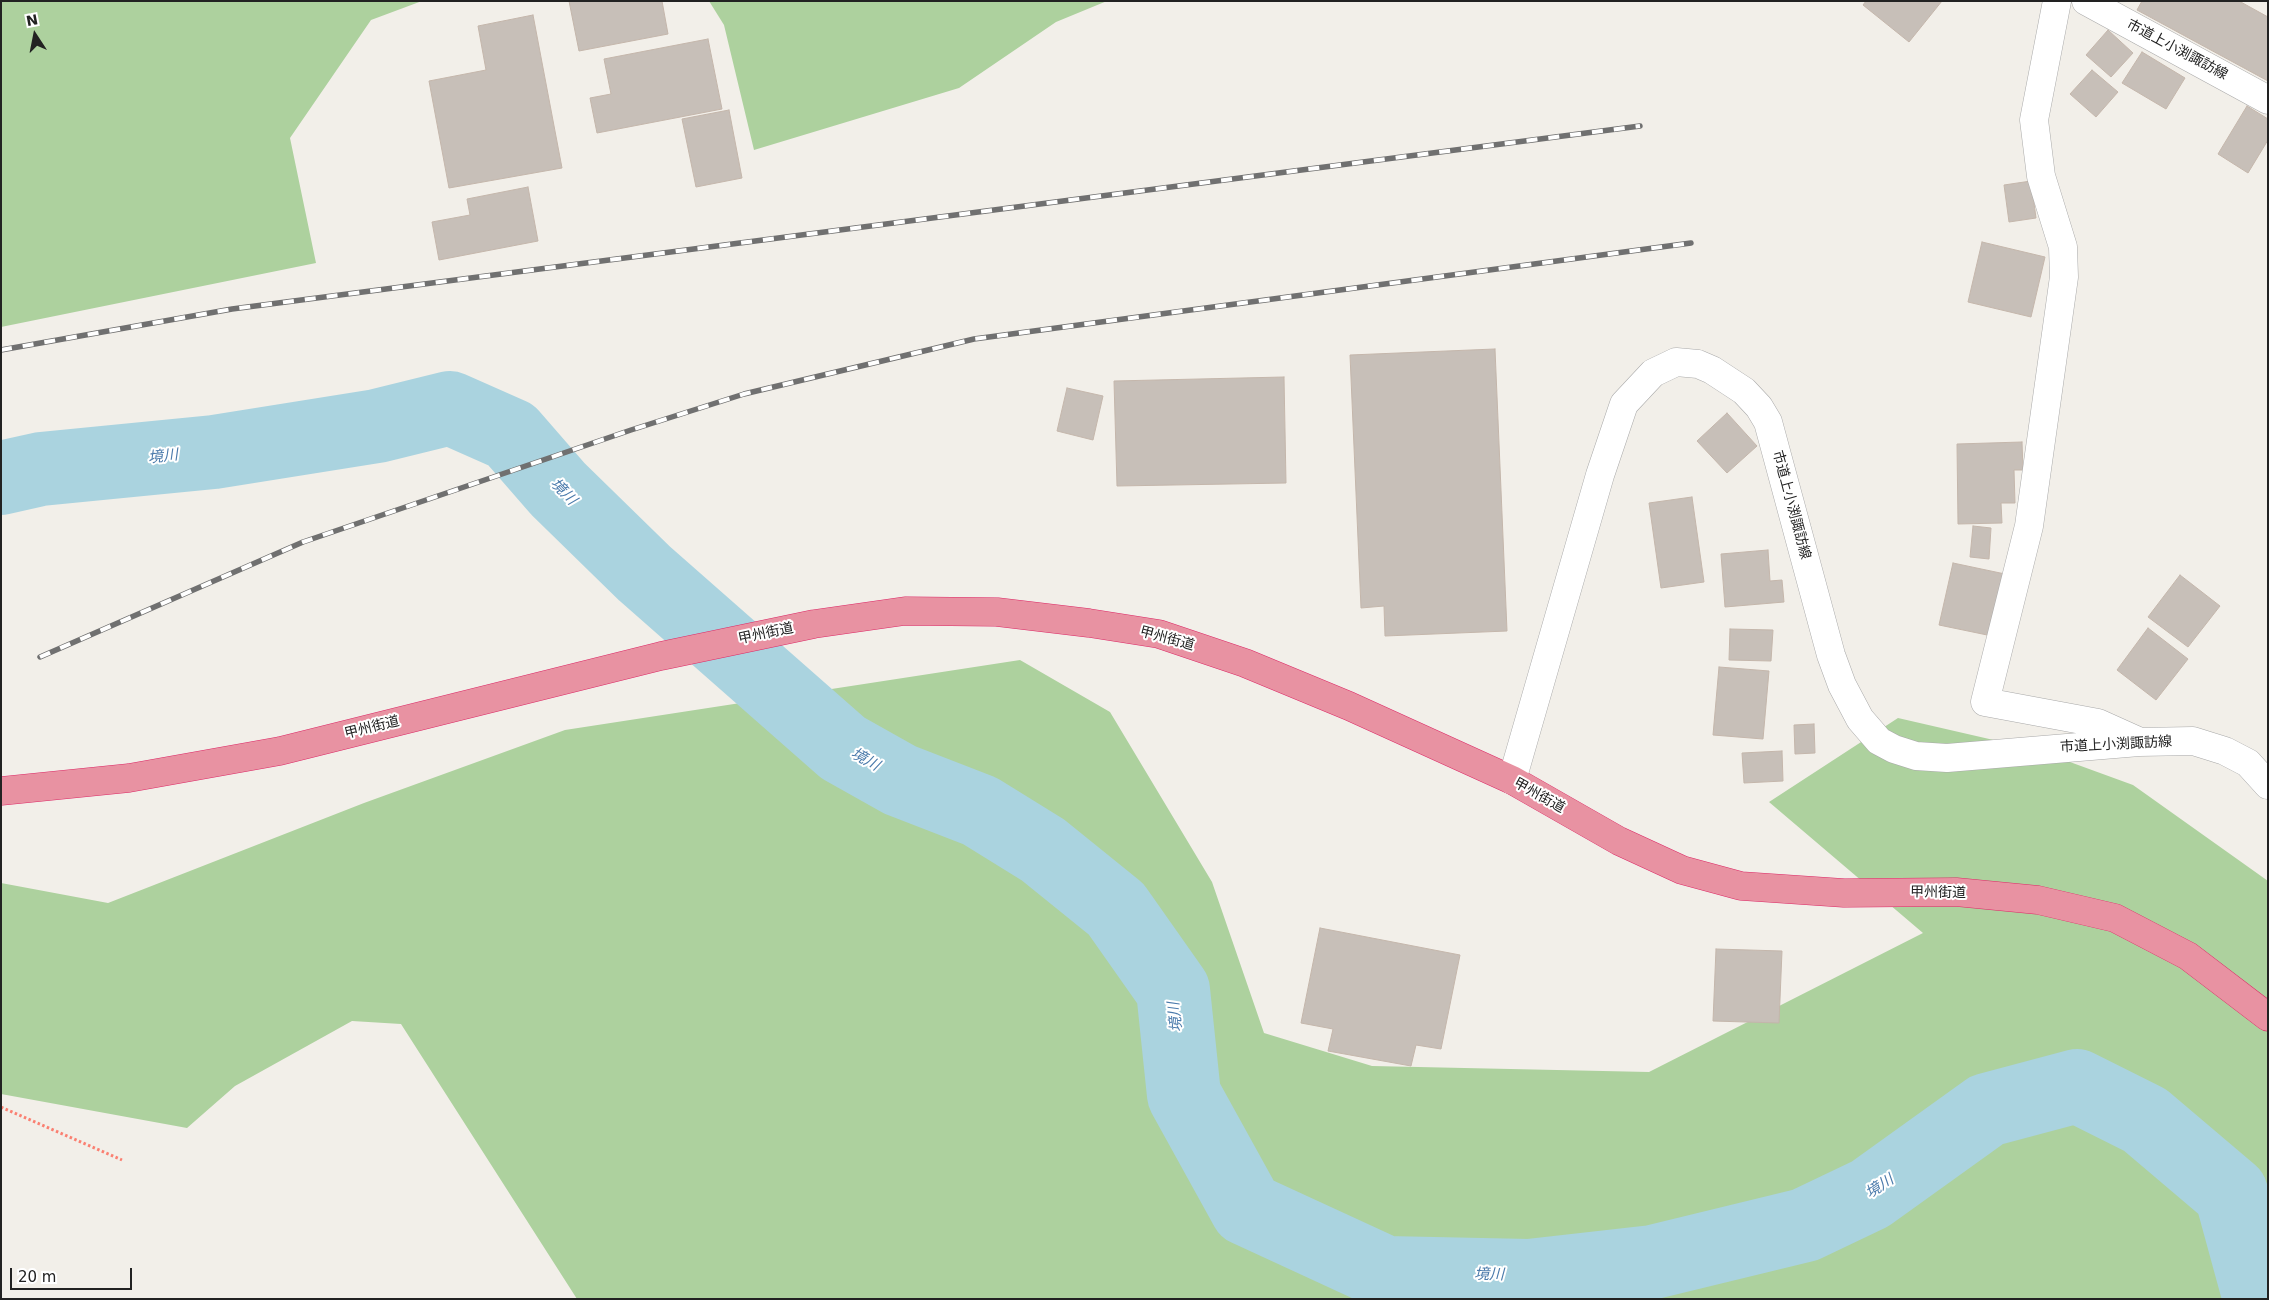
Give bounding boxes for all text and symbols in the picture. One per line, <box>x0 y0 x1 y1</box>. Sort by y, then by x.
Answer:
north arrow <box>10 10 60 60</box>
text: N <box>25 11 39 29</box>
street label: 市道上小渕諏訪線 <box>2124 16 2230 84</box>
water label: 境川 <box>147 446 179 468</box>
street label: 市道上小渕諏訪線 <box>1768 449 1814 561</box>
water label: 境川 <box>546 475 580 509</box>
street label: 甲州街道 <box>737 620 795 648</box>
street label: 甲州街道 <box>1138 624 1196 654</box>
street label: 甲州街道 <box>343 713 401 743</box>
street label: 市道上小渕諏訪線 <box>2060 734 2172 756</box>
water label: 境川 <box>848 745 882 775</box>
street label: 甲州街道 <box>1510 775 1568 817</box>
street label: 甲州街道 <box>1910 884 1966 902</box>
water label: 境川 <box>1165 1001 1187 1033</box>
water label: 境川 <box>1863 1171 1897 1203</box>
scale bar <box>12 1258 135 1290</box>
water label: 境川 <box>1474 1266 1504 1284</box>
text: 20 m <box>18 1268 56 1286</box>

